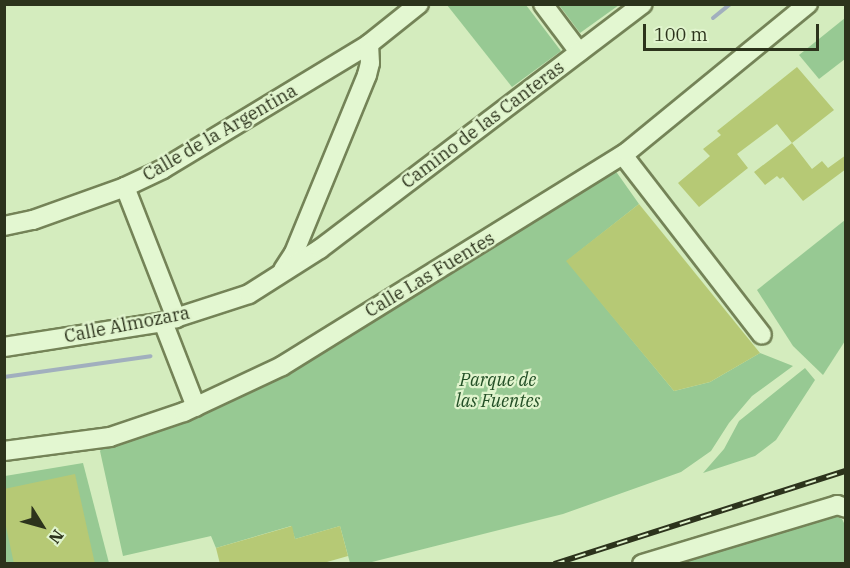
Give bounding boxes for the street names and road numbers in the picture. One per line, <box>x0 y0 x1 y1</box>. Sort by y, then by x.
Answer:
street label: Camino de las Canteras <box>397 57 569 193</box>
street label: Calle de la Argentina <box>139 80 301 186</box>
street label: Calle Las Fuentes <box>361 228 499 322</box>
street label: Calle Almozara <box>62 302 192 348</box>

